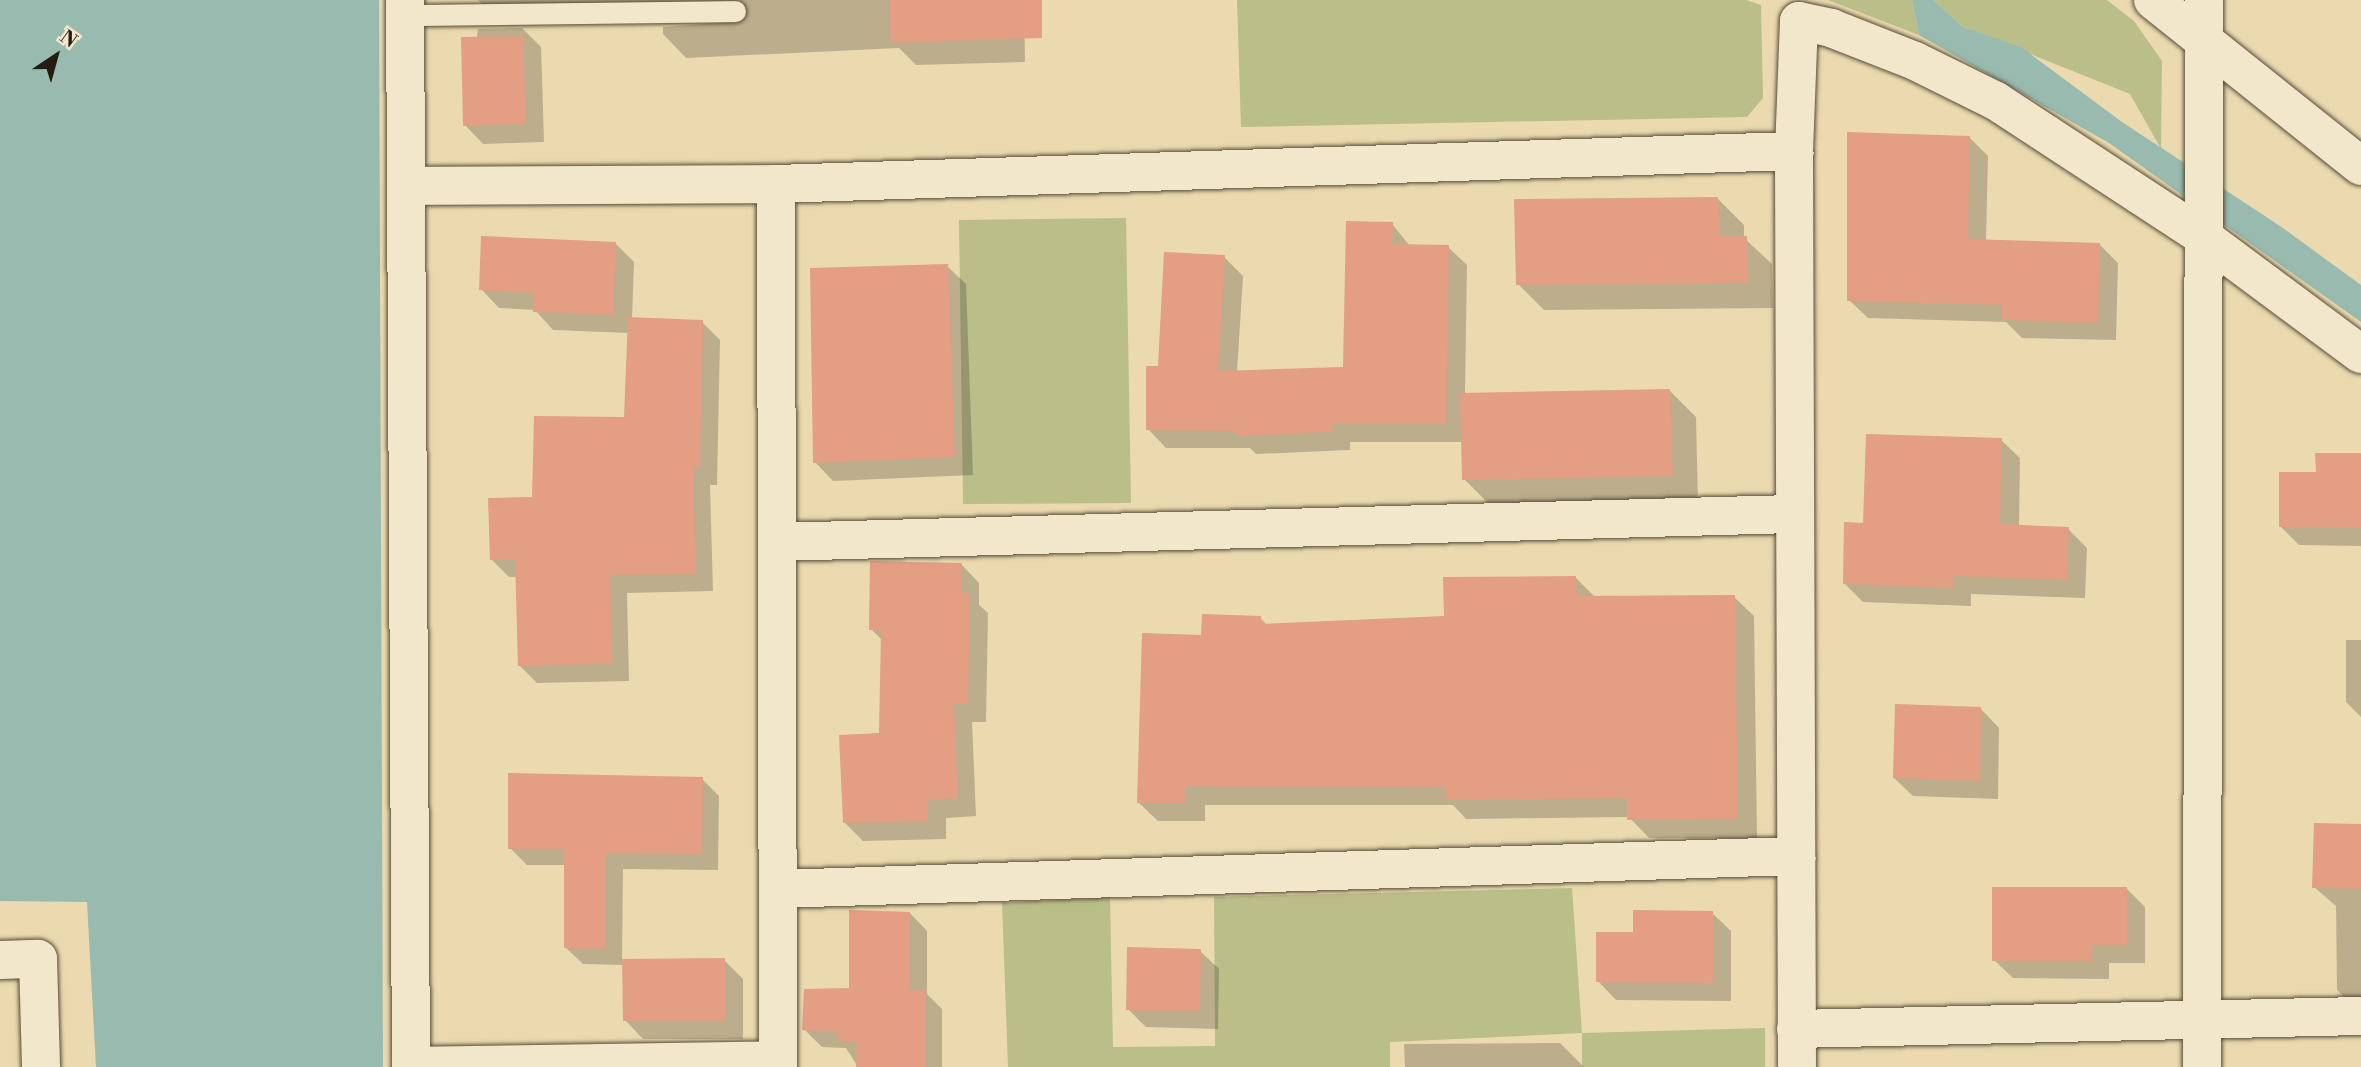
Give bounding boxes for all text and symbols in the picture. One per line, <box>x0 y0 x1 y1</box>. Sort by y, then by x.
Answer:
north arrow <box>21 21 91 91</box>
text: N <box>55 25 81 53</box>

